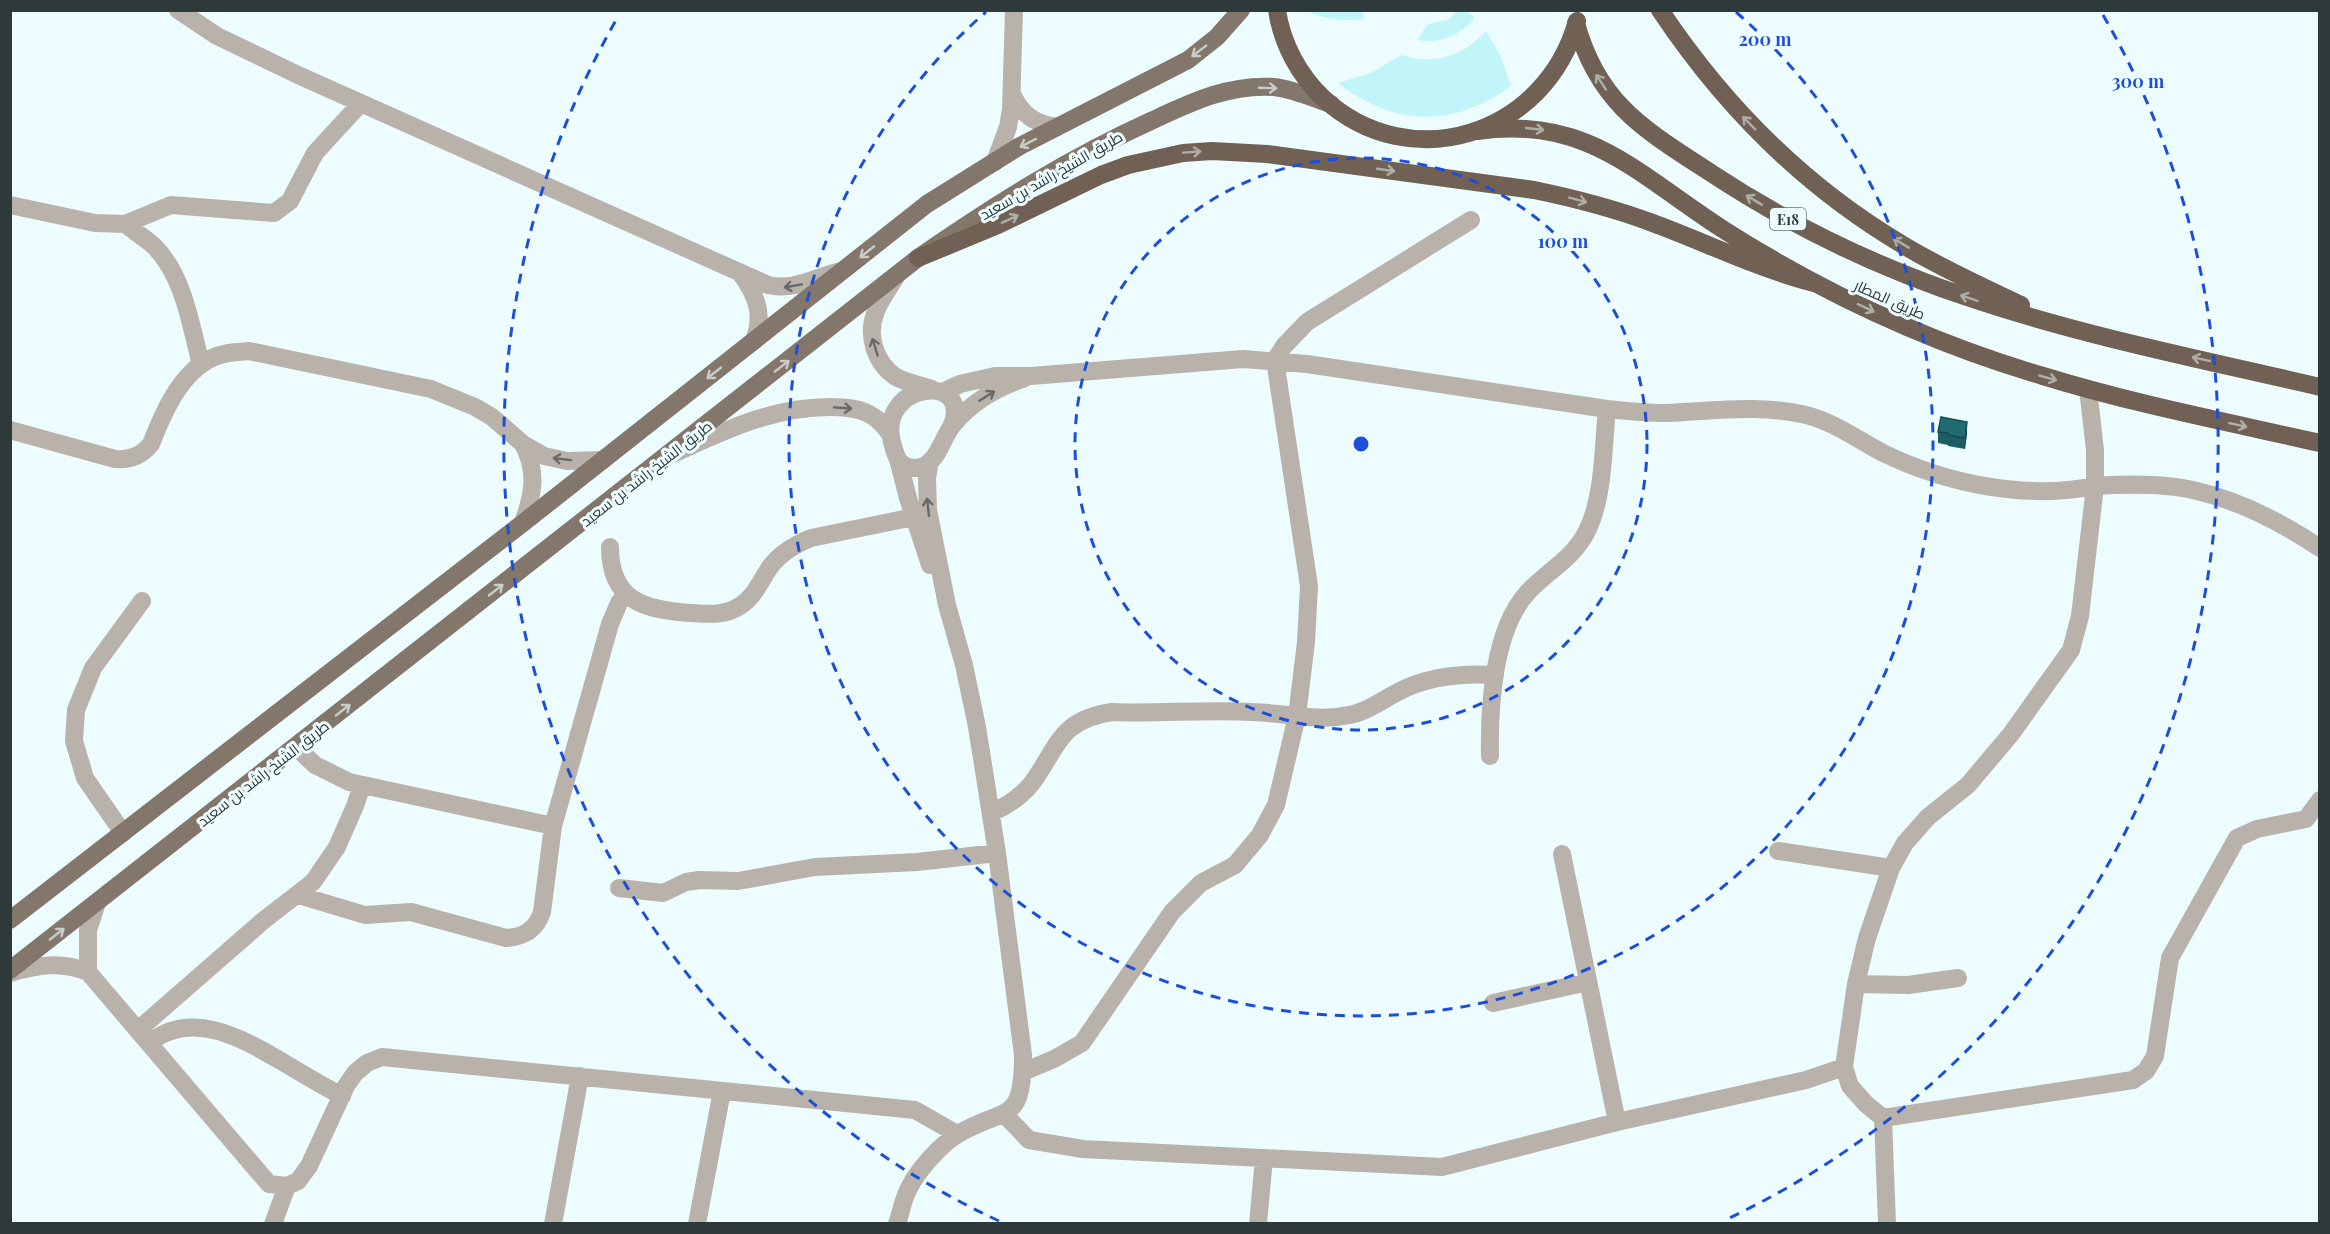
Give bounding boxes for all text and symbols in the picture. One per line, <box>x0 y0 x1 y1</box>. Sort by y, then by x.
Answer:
text: 200 m <box>1738 27 1792 51</box>
one-way arrow <box>1192 45 1208 57</box>
text: 300 m <box>2112 69 2165 93</box>
one-way arrow <box>1595 74 1607 91</box>
one-way arrow <box>1258 82 1278 93</box>
one-way arrow <box>1742 115 1756 130</box>
one-way arrow <box>1525 124 1545 135</box>
street label: طريق الشيخ راشد بن سعيد <box>976 126 1127 226</box>
one-way arrow <box>1019 137 1037 149</box>
one-way arrow <box>1181 147 1201 158</box>
one-way arrow <box>1375 164 1395 175</box>
one-way arrow <box>1746 193 1763 205</box>
one-way arrow <box>1568 195 1587 206</box>
road number: E18 <box>1770 208 1806 230</box>
one-way arrow <box>1001 213 1019 224</box>
text: 100 m <box>1538 229 1589 253</box>
one-way arrow <box>1893 237 1910 249</box>
one-way arrow <box>859 246 875 259</box>
street label: طريق المطار <box>1850 274 1929 324</box>
one-way arrow <box>784 280 804 291</box>
one-way arrow <box>1961 291 1979 302</box>
one-way arrow <box>1857 303 1875 315</box>
one-way arrow <box>869 338 880 357</box>
one-way arrow <box>2192 352 2211 364</box>
one-way arrow <box>773 360 789 372</box>
one-way arrow <box>706 366 722 379</box>
one-way arrow <box>2038 373 2057 384</box>
one-way arrow <box>979 389 996 402</box>
one-way arrow <box>833 403 852 414</box>
street label: طريق الشيخ راشد بن سعيد <box>576 415 717 532</box>
one-way arrow <box>2228 419 2247 431</box>
centre of rings <box>1351 434 1371 454</box>
one-way arrow <box>552 454 572 465</box>
one-way arrow <box>922 497 933 517</box>
one-way arrow <box>488 584 504 597</box>
one-way arrow <box>334 704 350 717</box>
street label: طريق الشيخ راشد بن سعيد <box>193 715 334 832</box>
one-way arrow <box>48 928 64 941</box>

